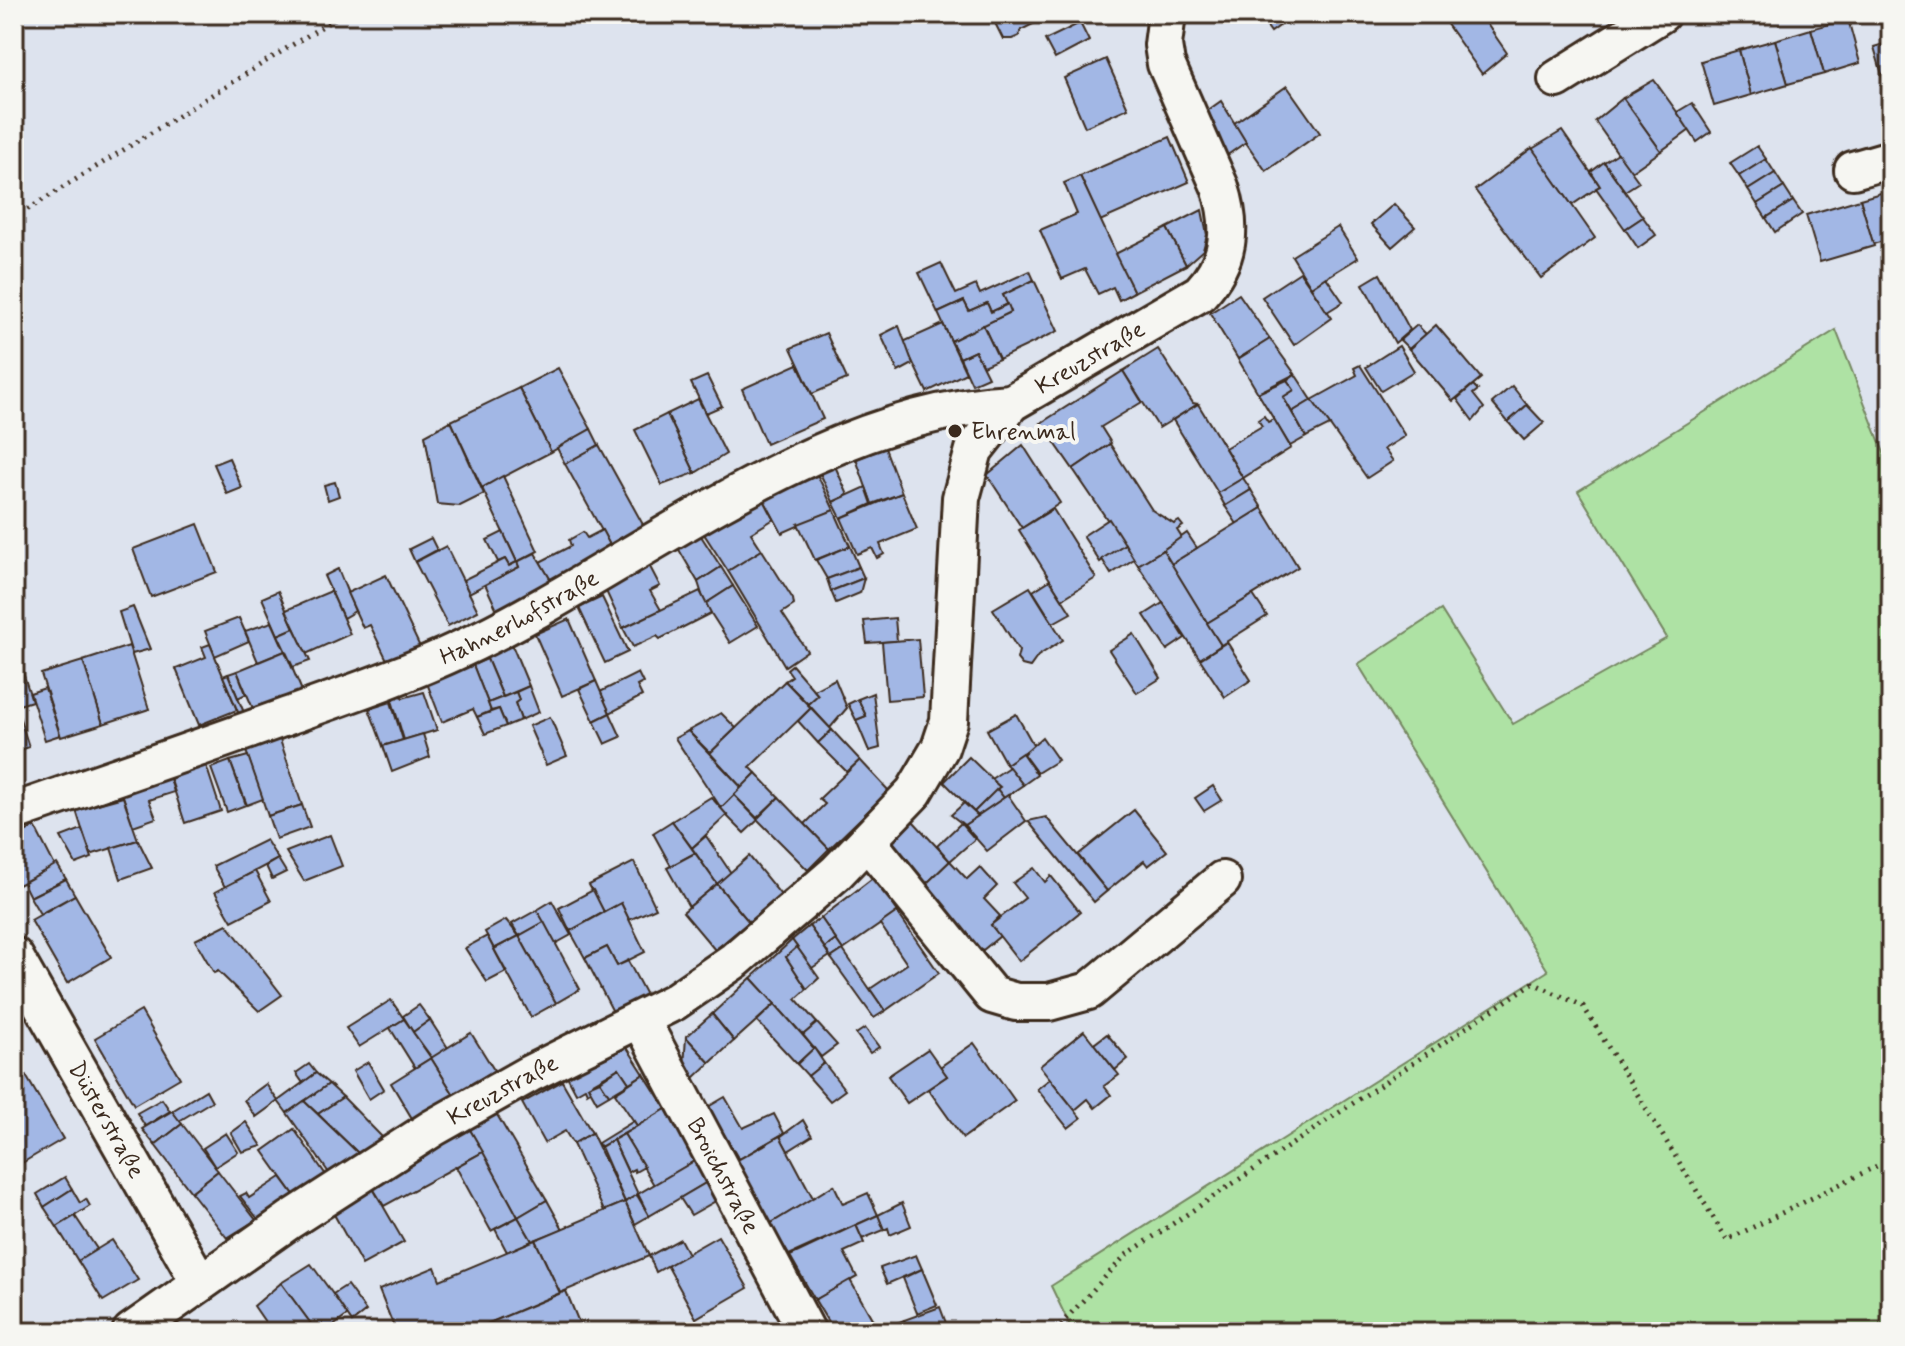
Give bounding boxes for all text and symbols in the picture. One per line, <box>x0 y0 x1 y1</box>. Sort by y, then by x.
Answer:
street label: Kreuzstraße <box>1030 314 1151 402</box>
place label: Ehrenmal <box>971 417 1076 448</box>
marker: Ehrenmal <box>946 422 964 440</box>
street label: Hahnerhofstraße <box>435 563 605 674</box>
street label: Kreuzstraße <box>442 1048 564 1134</box>
street label: Düsterstraße <box>60 1056 151 1184</box>
street label: Broichstraße <box>679 1113 766 1240</box>

